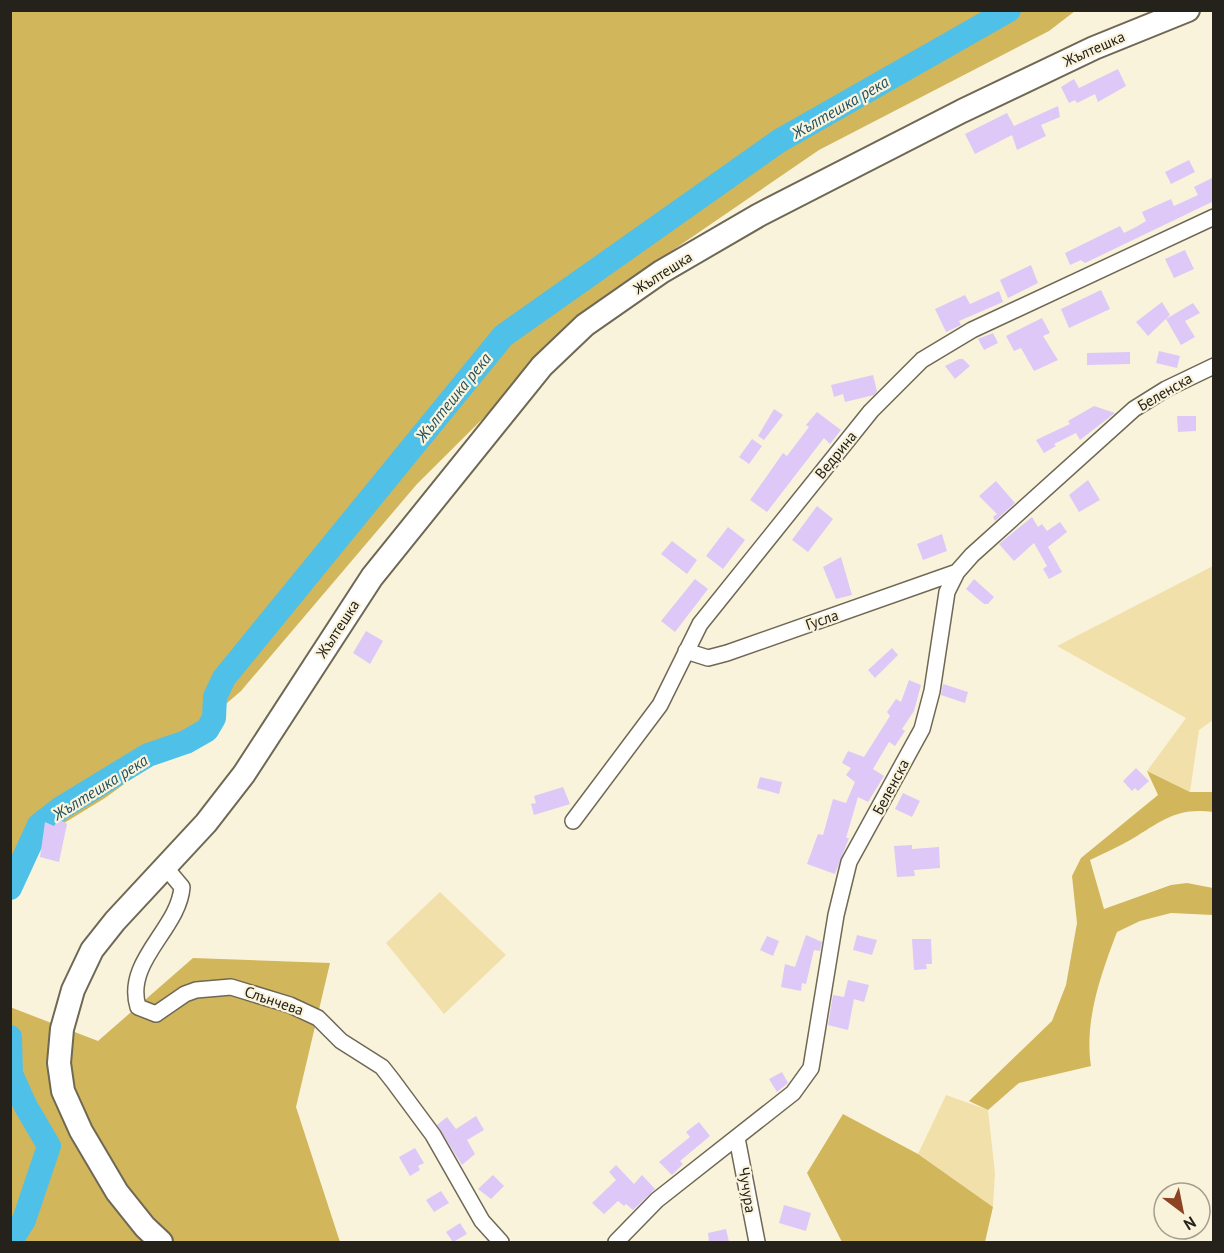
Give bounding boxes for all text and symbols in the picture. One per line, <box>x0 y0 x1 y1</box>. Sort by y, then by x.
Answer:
street label: Жълтешка <box>1059 26 1128 71</box>
water label: Жълтешка река <box>787 71 892 143</box>
street label: Жълтешка <box>629 247 696 299</box>
water label: Жълтешка река <box>410 348 495 446</box>
street label: Беленска <box>1134 368 1196 415</box>
street label: Ведрина <box>811 427 861 482</box>
street label: Жълтешка <box>311 596 363 662</box>
street label: Гусла <box>803 605 841 634</box>
water label: Жълтешка река <box>48 750 151 825</box>
street label: Беленска <box>868 756 913 818</box>
street label: Слънчева <box>242 982 306 1019</box>
street label: Чучура <box>735 1166 760 1214</box>
north arrow <box>1152 1181 1212 1241</box>
text: N <box>1180 1212 1200 1235</box>

